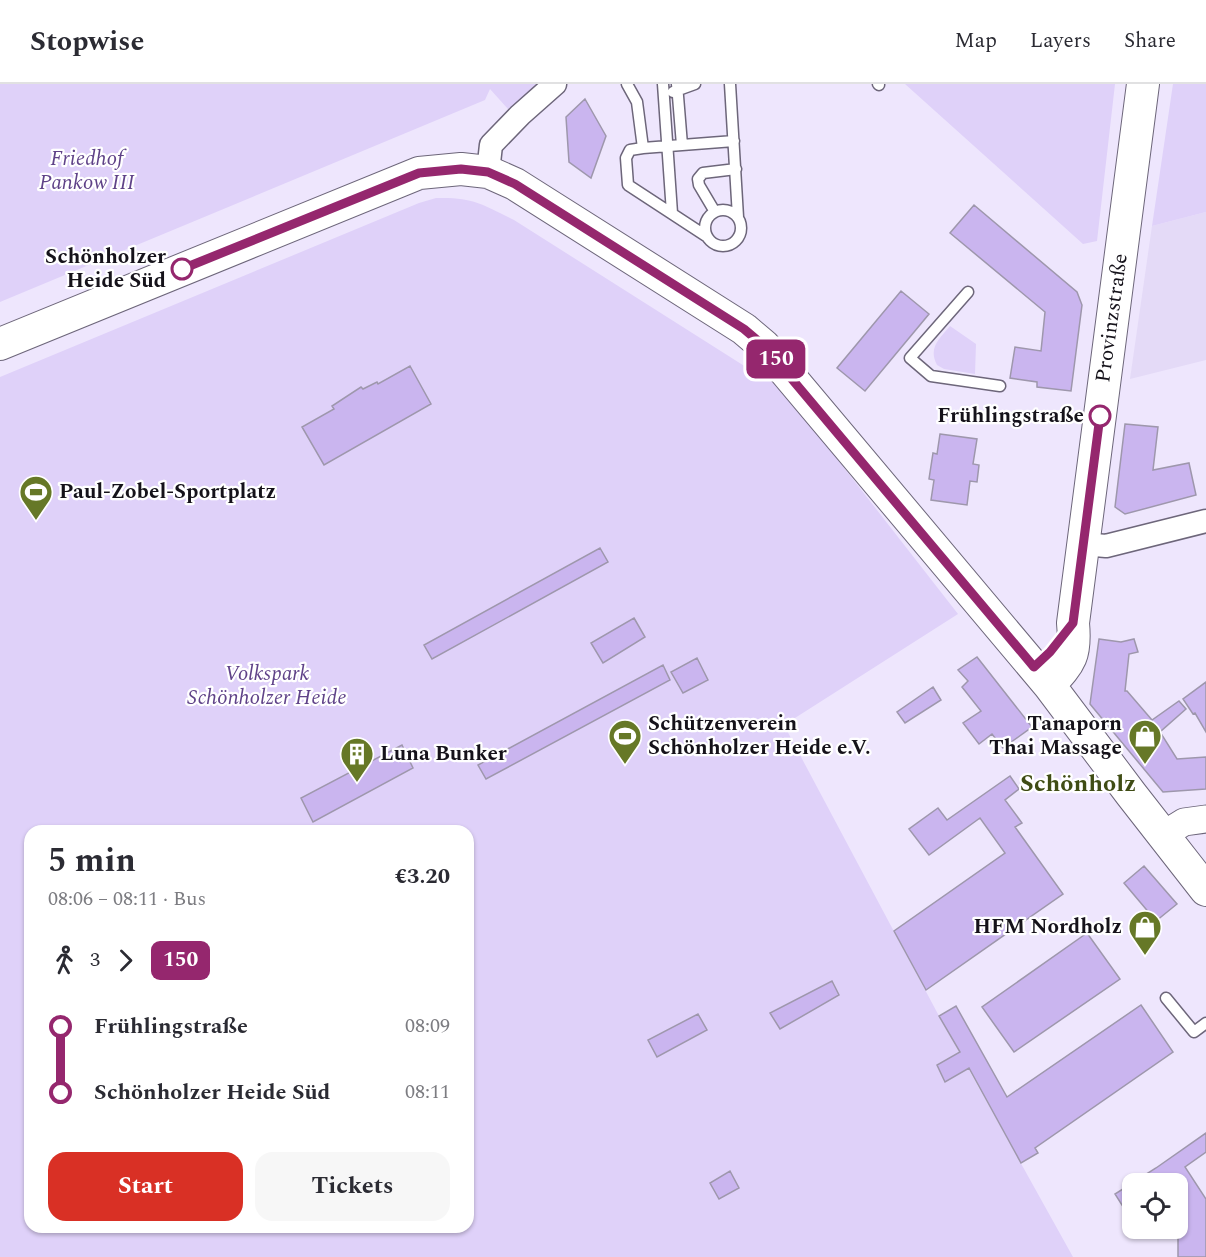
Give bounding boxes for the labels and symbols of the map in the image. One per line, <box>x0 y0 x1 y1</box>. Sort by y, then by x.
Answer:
park label: Friedhof Pankow III <box>39 143 135 199</box>
place label: Schönholzer Heide Süd <box>45 241 166 297</box>
street label: Provinzstraße <box>1087 251 1137 385</box>
marker: Schönholzer Heide Süd <box>171 258 193 280</box>
line badge: 150 <box>742 340 810 378</box>
place label: Frühlingstraße <box>937 400 1084 432</box>
marker: Frühlingstraße <box>1089 405 1111 427</box>
sports icon: Paul-Zobel-Sportplatz <box>18 474 54 521</box>
place label: Paul-Zobel-Sportplatz <box>59 476 276 508</box>
park label: Volkspark Schönholzer Heide <box>187 658 347 714</box>
place label: Schützenverein Schönholzer Heide e.V. <box>648 708 871 764</box>
place label: Tanaporn Thai Massage <box>989 708 1122 764</box>
sports icon: Schützenverein Schönholzer Heide e.V. <box>607 718 643 765</box>
shop icon: Tanaporn Thai Massage <box>1127 718 1163 765</box>
building icon: Luna Bunker <box>339 736 375 783</box>
place label: Luna Bunker <box>380 738 507 770</box>
district label: Schönholz <box>1020 766 1136 802</box>
shop icon: HFM Nordholz <box>1127 909 1163 956</box>
place label: HFM Nordholz <box>974 911 1122 943</box>

